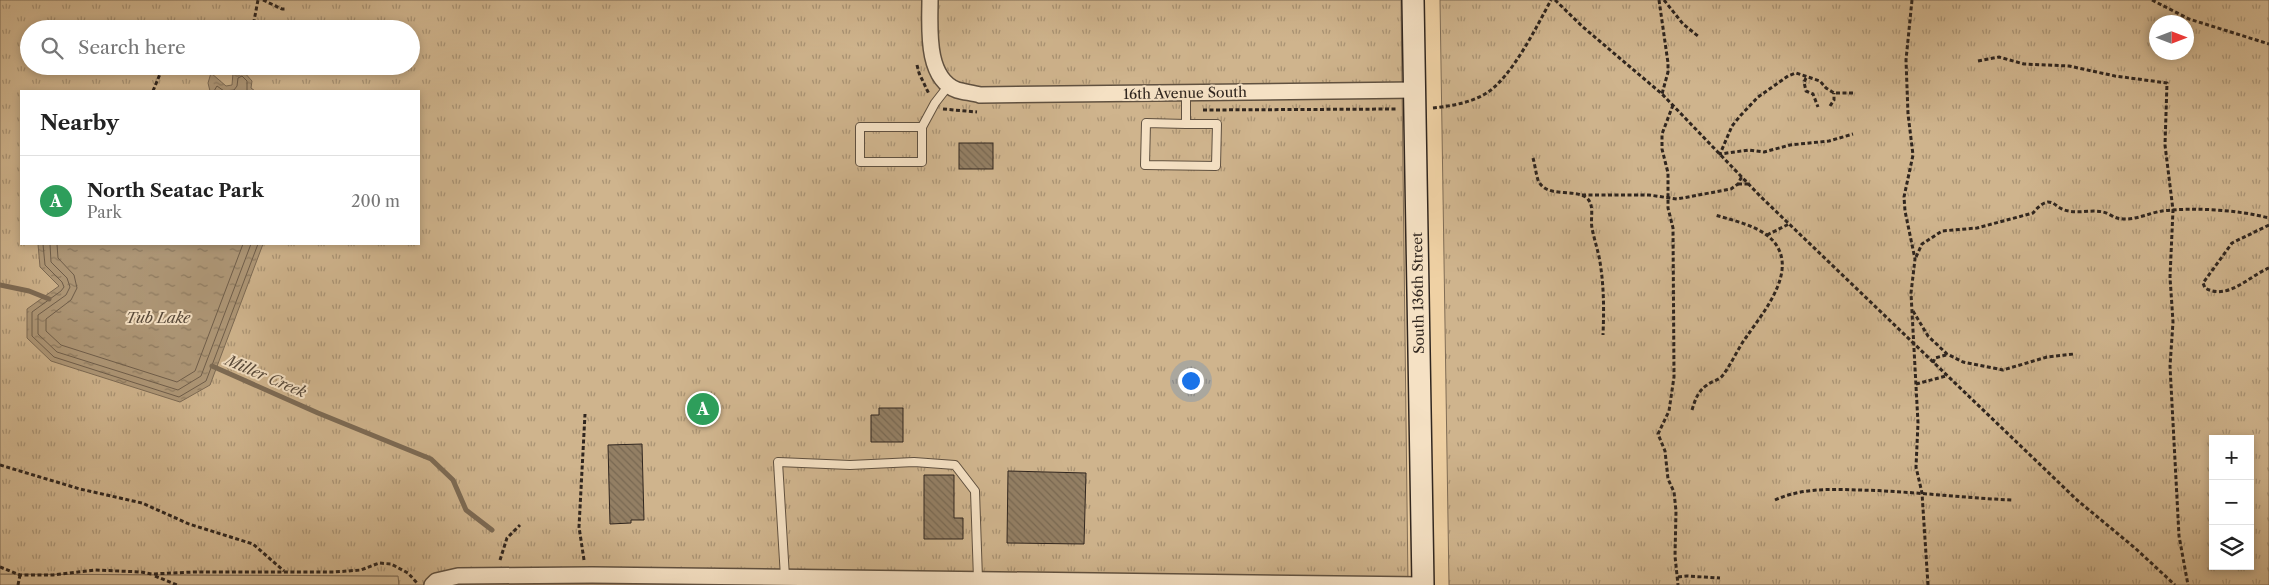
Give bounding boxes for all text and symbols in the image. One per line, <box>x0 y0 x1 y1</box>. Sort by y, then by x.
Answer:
north arrow <box>2149 15 2194 60</box>
search box <box>20 20 420 75</box>
icon: search <box>38 34 66 62</box>
text: Search here <box>78 36 186 59</box>
street label: 16th Avenue South <box>1123 83 1247 103</box>
text: Nearby <box>40 110 119 135</box>
text: North Seatac Park <box>87 179 264 202</box>
text: A <box>50 191 62 211</box>
text: 200 m <box>351 191 400 211</box>
text: Park <box>87 202 122 222</box>
street label: South 136th Street <box>1408 232 1428 354</box>
water label: Tub Lake <box>126 308 191 327</box>
water label: Miller Creek <box>221 350 309 402</box>
your location <box>1178 368 1204 394</box>
pin: A <box>687 390 719 428</box>
map controls <box>2209 435 2254 570</box>
button: + <box>2209 435 2254 480</box>
button: − <box>2209 480 2254 525</box>
button: layers <box>2209 525 2254 570</box>

